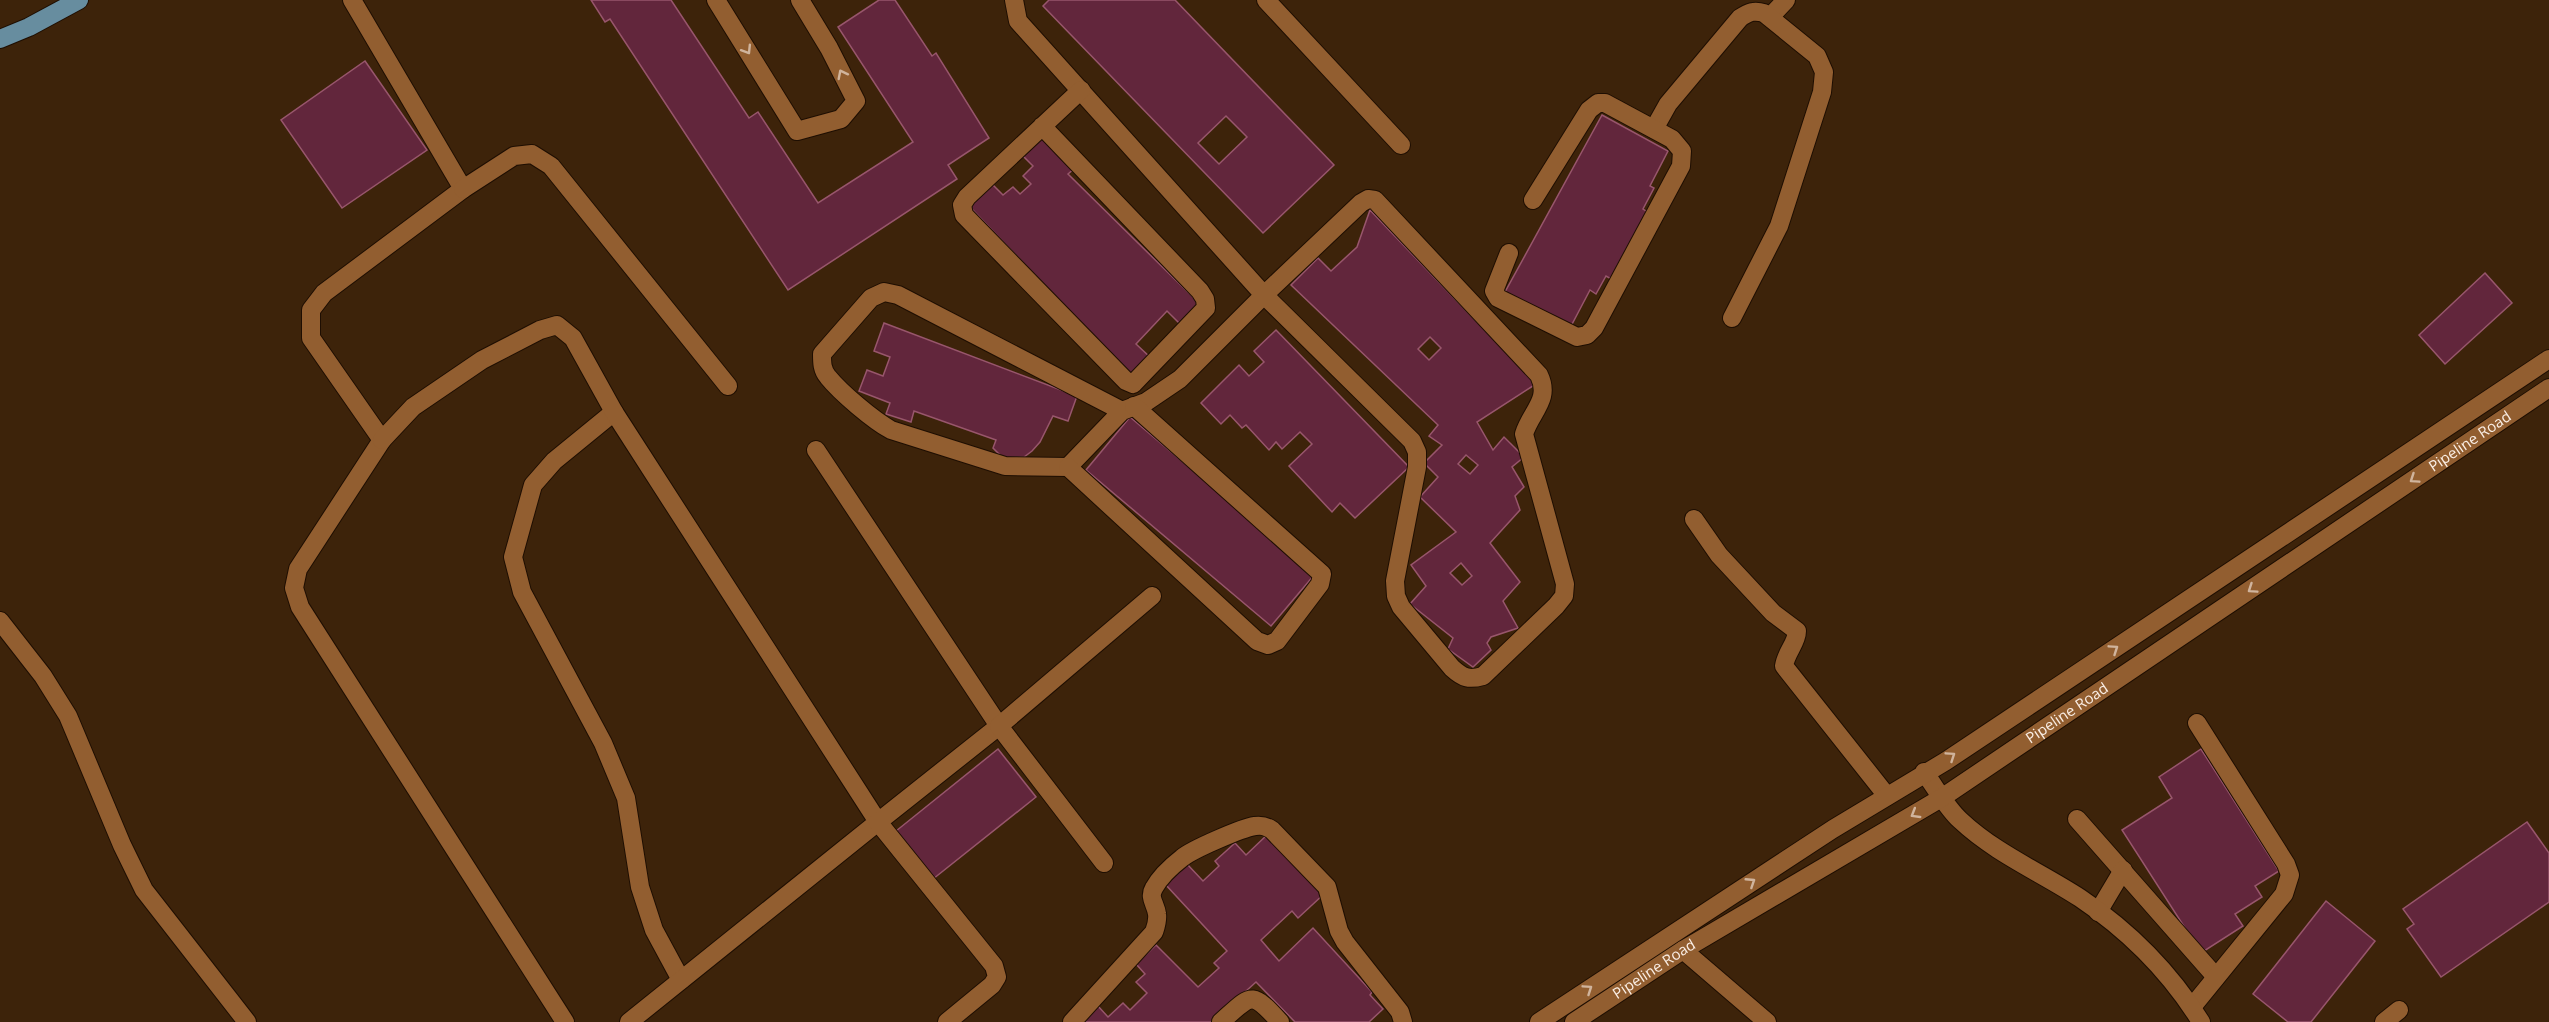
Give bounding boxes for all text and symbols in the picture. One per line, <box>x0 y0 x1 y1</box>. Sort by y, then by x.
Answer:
one-way arrow <box>739 44 751 54</box>
one-way arrow <box>838 70 849 80</box>
street label: Pipeline Road <box>2424 406 2514 476</box>
one-way arrow <box>2409 472 2420 483</box>
one-way arrow <box>2248 581 2258 593</box>
one-way arrow <box>2108 646 2119 657</box>
street label: Pipeline Road <box>2021 677 2112 747</box>
one-way arrow <box>1945 753 1956 764</box>
one-way arrow <box>1911 806 1921 818</box>
one-way arrow <box>1744 879 1755 890</box>
street label: Pipeline Road <box>1608 934 1699 1003</box>
one-way arrow <box>1581 986 1592 997</box>

